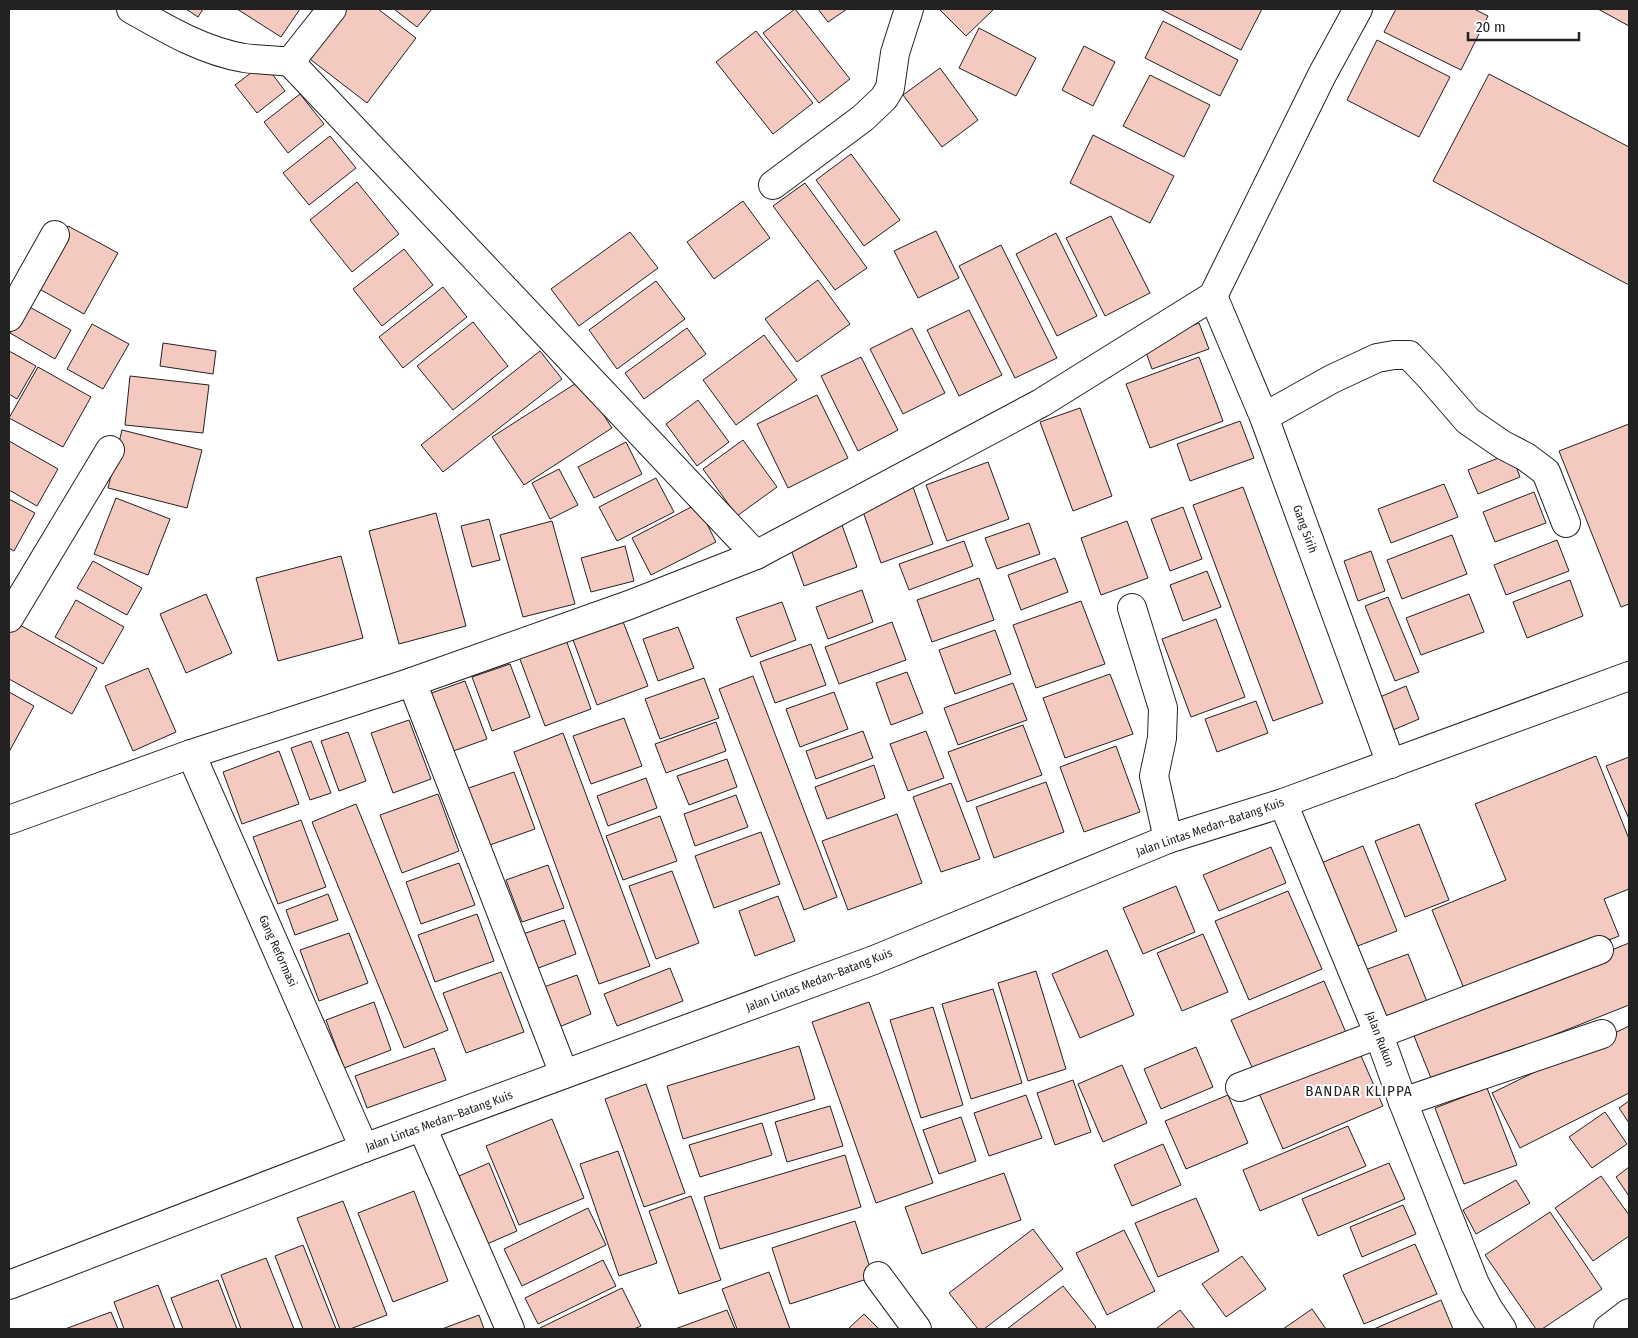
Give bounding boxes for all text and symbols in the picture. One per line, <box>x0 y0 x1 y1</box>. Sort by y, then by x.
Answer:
scale bar <box>1468 10 1579 42</box>
text: 20 m <box>1476 18 1506 36</box>
street label: Gang Sirih <box>1290 503 1320 555</box>
street label: Jalan Lintas Medan–Batang Kuis <box>1134 795 1286 859</box>
street label: Gang Reformasi <box>256 913 300 989</box>
street label: Jalan Lintas Medan–Batang Kuis <box>744 946 894 1014</box>
street label: Jalan Rukun <box>1363 1009 1397 1069</box>
district label: BANDAR KLIPPA <box>1305 1082 1413 1100</box>
street label: Jalan Lintas Medan–Batang Kuis <box>363 1088 515 1154</box>

